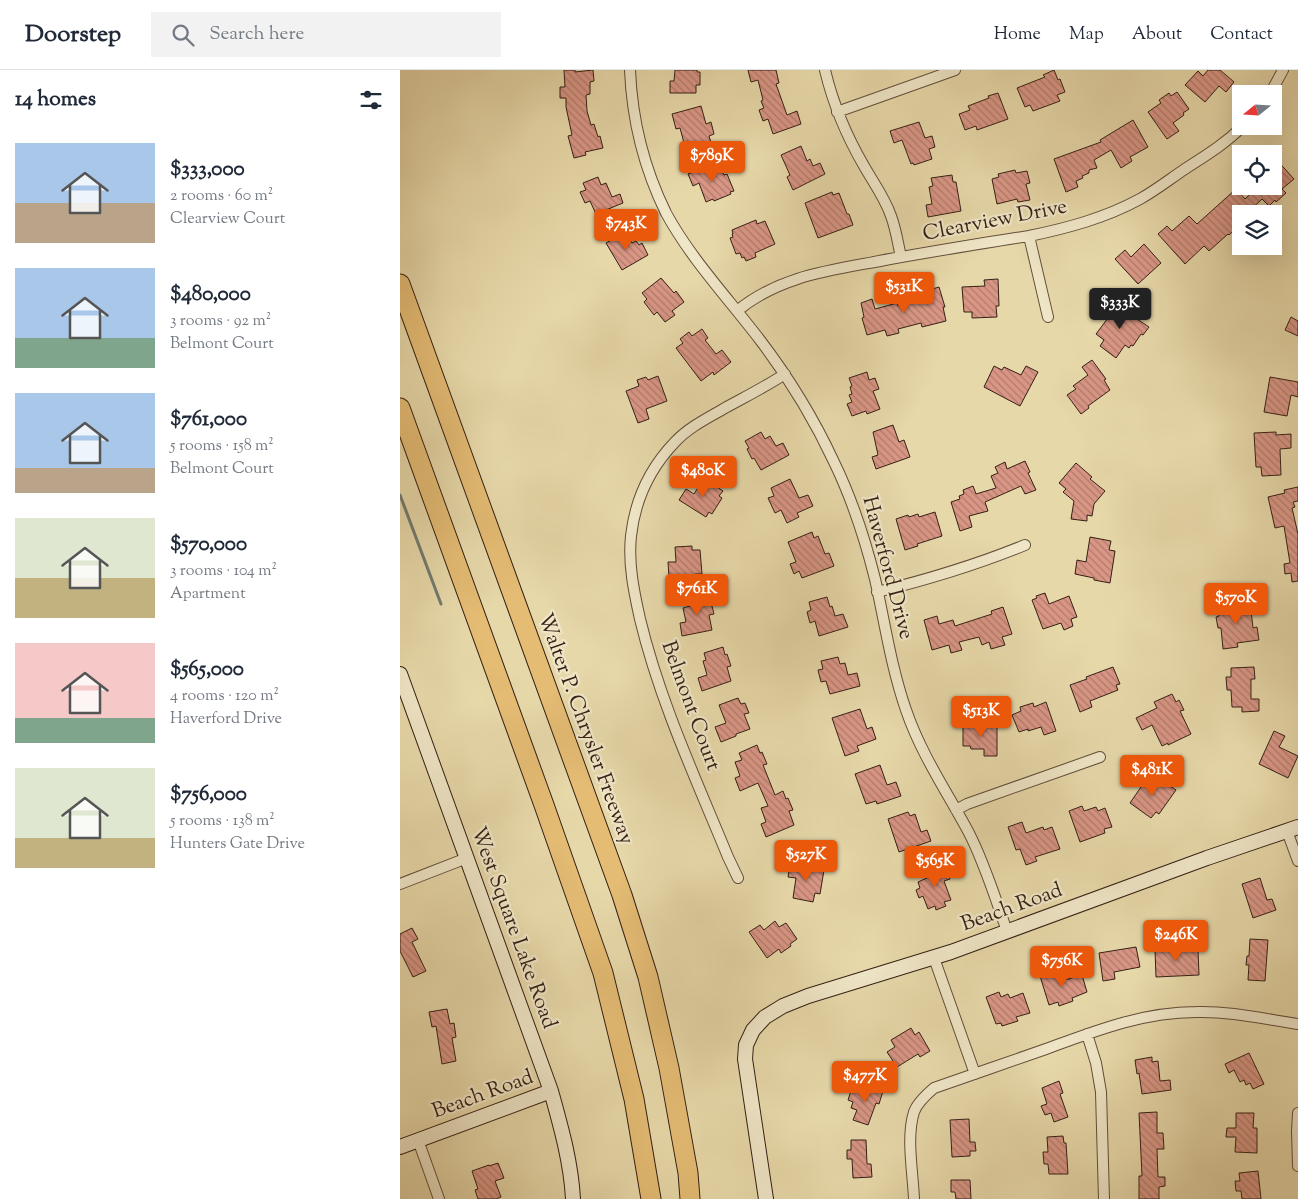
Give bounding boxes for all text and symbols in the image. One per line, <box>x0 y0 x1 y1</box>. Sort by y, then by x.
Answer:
search box <box>151 12 501 57</box>
text: Doorstep <box>25 18 121 52</box>
icon: search <box>169 21 197 49</box>
text: Search here <box>209 21 304 48</box>
text: Home <box>994 22 1041 48</box>
text: Map <box>1069 22 1104 48</box>
text: About <box>1132 22 1182 48</box>
text: Contact <box>1210 22 1273 48</box>
text: 14 homes <box>15 85 96 115</box>
north arrow <box>1232 85 1282 135</box>
map controls <box>1232 85 1282 255</box>
icon: filters <box>357 86 385 114</box>
pin: $789K <box>677 140 747 183</box>
text: $789K <box>690 145 734 168</box>
button: locate <box>1232 145 1282 195</box>
text: $333,000 <box>170 155 245 185</box>
icon: home <box>55 163 115 223</box>
text: 2 rooms · 60 m² <box>170 185 273 208</box>
street label: Clearview Drive <box>920 192 1070 250</box>
button: layers <box>1232 205 1282 255</box>
text: Clearview Court <box>170 208 285 231</box>
pin: $743K <box>591 208 661 251</box>
text: $743K <box>605 213 647 236</box>
pin: $531K <box>869 272 939 314</box>
text: $531K <box>885 276 923 299</box>
text: $480,000 <box>170 280 251 310</box>
icon: home <box>55 288 115 348</box>
pin: $333K <box>1085 288 1155 330</box>
text: $333K <box>1100 292 1140 315</box>
text: 3 rooms · 92 m² <box>170 310 271 333</box>
text: Belmont Court <box>170 333 274 356</box>
text: $761,000 <box>170 405 247 435</box>
icon: home <box>55 413 115 473</box>
text: 5 rooms · 158 m² <box>170 435 274 458</box>
pin: $480K <box>668 456 738 498</box>
text: Belmont Court <box>170 458 274 481</box>
text: $480K <box>681 460 725 483</box>
street label: Haverford Drive <box>853 493 921 643</box>
text: $570,000 <box>170 530 247 560</box>
icon: home <box>55 538 115 598</box>
text: 3 rooms · 104 m² <box>170 560 277 583</box>
pin: $761K <box>662 574 732 616</box>
text: $761K <box>676 578 718 601</box>
pin: $570K <box>1201 582 1271 625</box>
text: Apartment <box>170 583 246 606</box>
text: $570K <box>1215 587 1257 610</box>
street label: Walter P. Chrysler Freeway <box>529 609 641 849</box>
street label: Belmont Court <box>653 637 727 775</box>
text: $565,000 <box>170 655 244 685</box>
icon: home <box>55 663 115 723</box>
text: 4 rooms · 120 m² <box>170 685 279 708</box>
pin: $513K <box>946 696 1016 738</box>
text: $513K <box>962 700 1000 723</box>
text: Haverford Drive <box>170 708 282 731</box>
pin: $481K <box>1117 754 1187 797</box>
text: $481K <box>1131 759 1173 782</box>
text: $756,000 <box>170 780 247 810</box>
icon: home <box>55 788 115 848</box>
text: 5 rooms · 138 m² <box>170 810 275 833</box>
street label: West Square Lake Road <box>462 823 564 1034</box>
text: Hunters Gate Drive <box>170 833 305 856</box>
pin: $527K <box>771 840 841 882</box>
text: $527K <box>785 844 827 867</box>
pin: $565K <box>900 846 970 888</box>
text: $565K <box>915 850 955 873</box>
street label: Beach Road <box>957 876 1067 940</box>
pin: $246K <box>1141 920 1211 962</box>
text: $246K <box>1154 924 1198 947</box>
pin: $756K <box>1027 946 1097 988</box>
text: $756K <box>1041 950 1083 973</box>
pin: $477K <box>830 1060 900 1103</box>
street label: Beach Road <box>428 1063 538 1127</box>
text: $477K <box>843 1065 887 1088</box>

